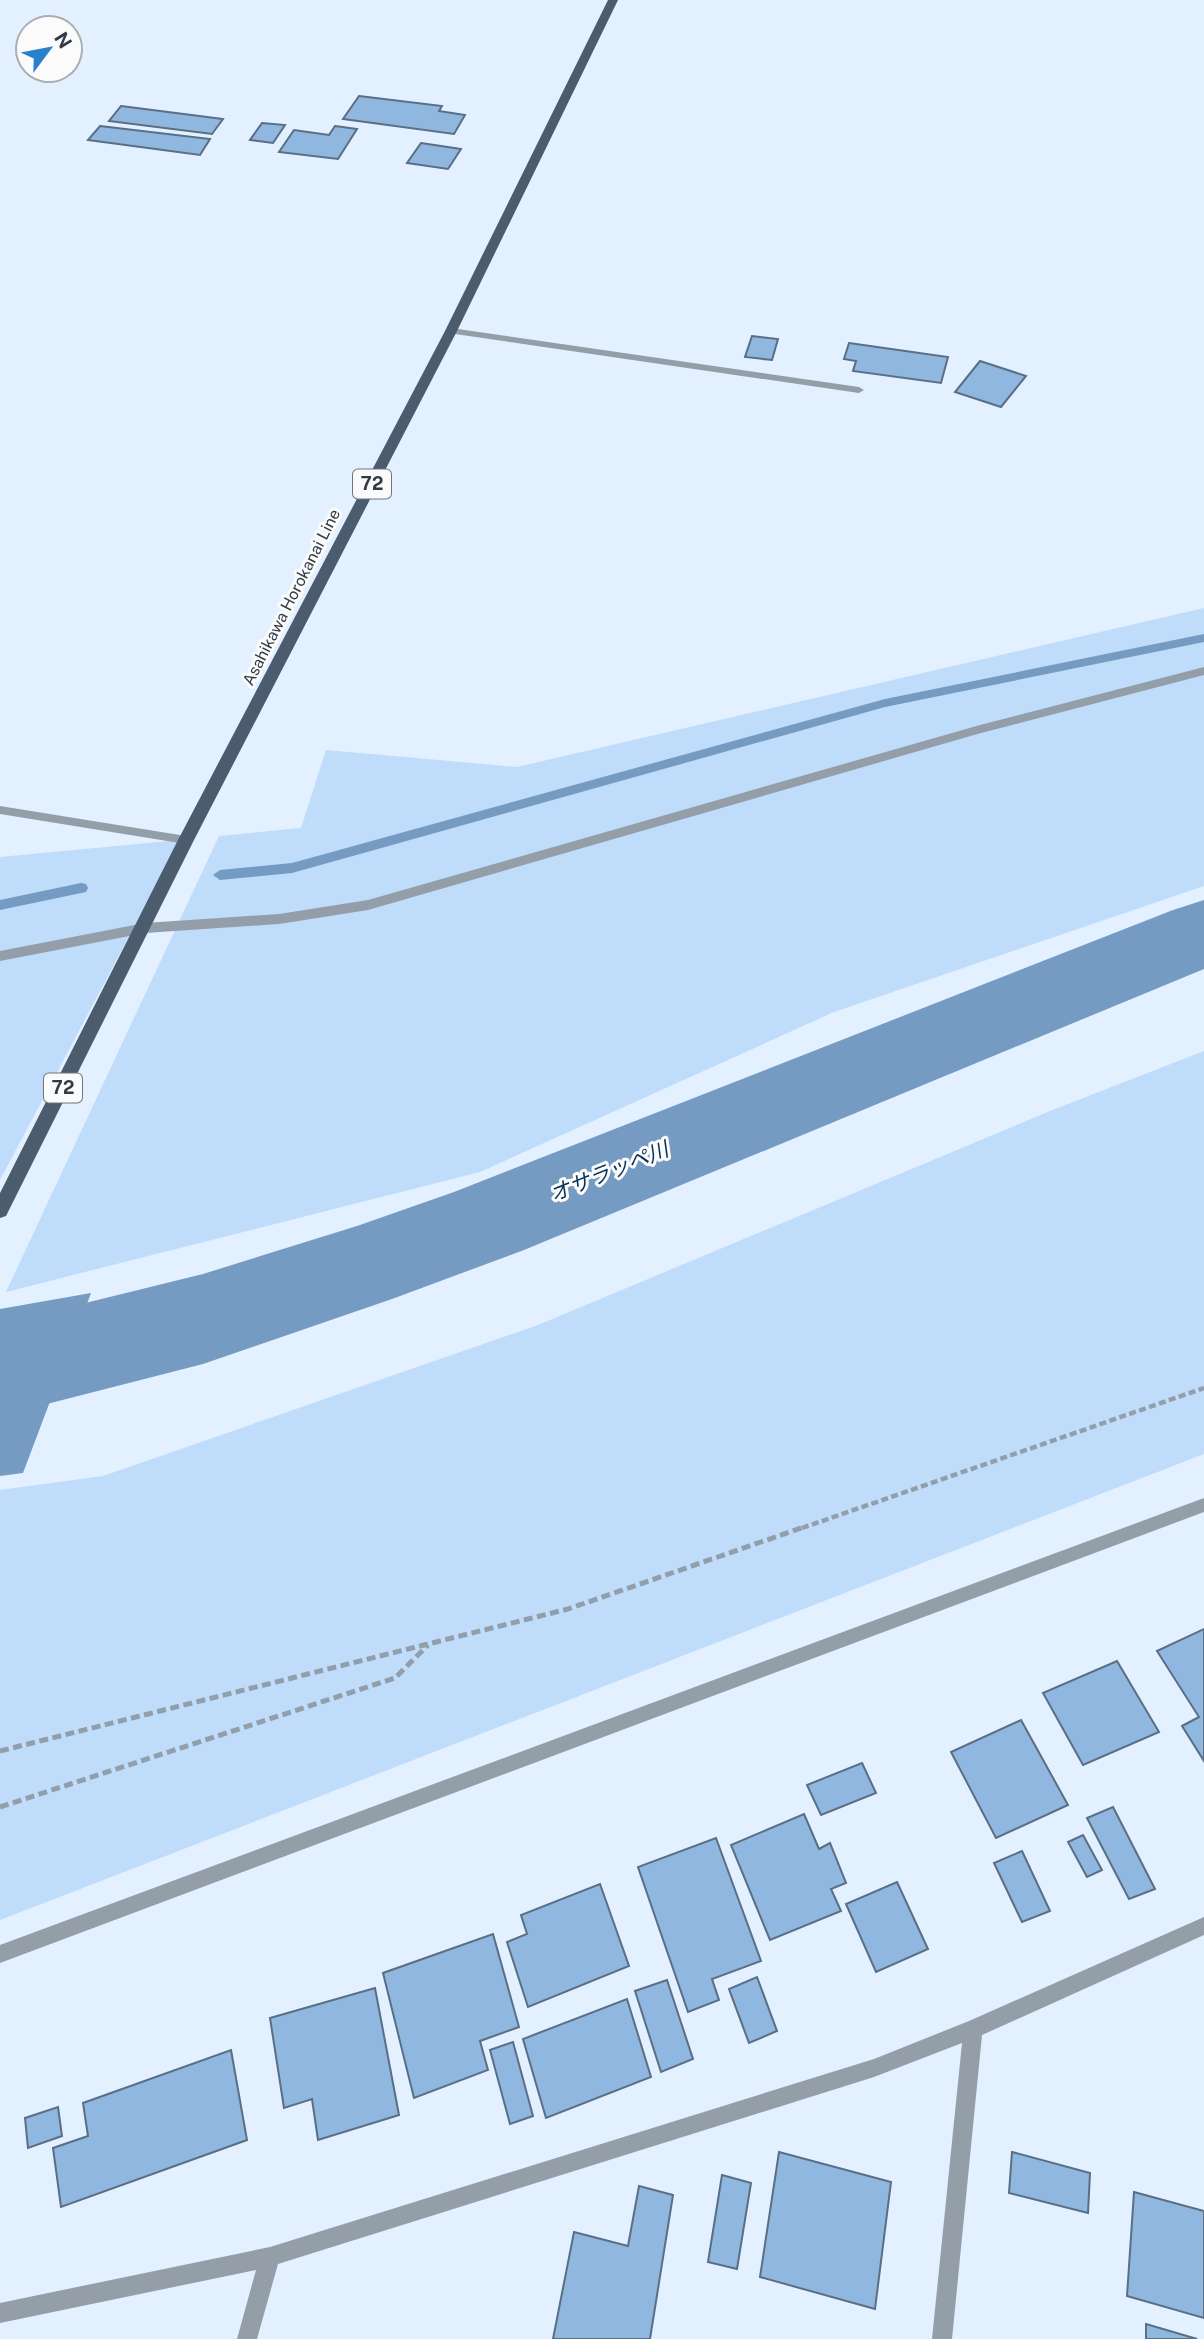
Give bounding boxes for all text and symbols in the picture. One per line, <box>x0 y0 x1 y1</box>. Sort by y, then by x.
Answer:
north arrow <box>14 14 84 84</box>
text: N <box>50 28 77 52</box>
road number: 72 <box>353 470 391 498</box>
street label: Asahikawa Horokanai Line <box>239 506 344 689</box>
road number: 72 <box>44 1073 82 1102</box>
water label: オサラッペ川 <box>546 1136 674 1207</box>

